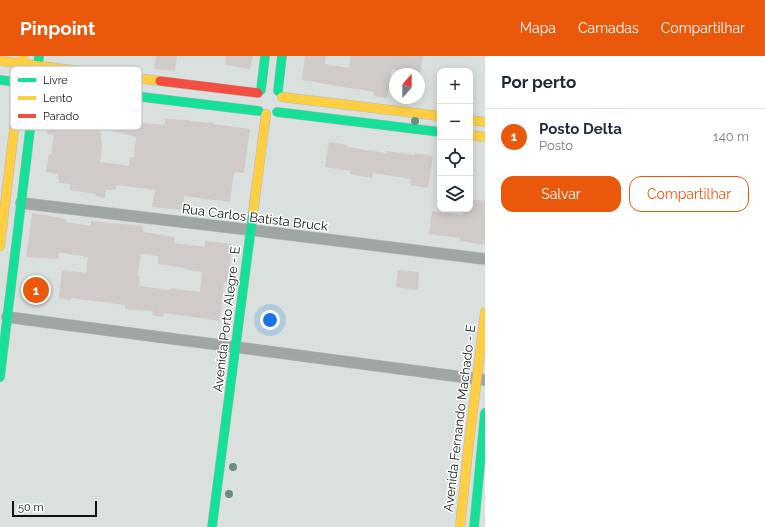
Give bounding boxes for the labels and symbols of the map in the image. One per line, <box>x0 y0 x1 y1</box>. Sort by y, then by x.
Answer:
legend <box>10 66 142 130</box>
north arrow <box>389 68 425 104</box>
text: Livre <box>43 74 68 87</box>
text: Lento <box>43 92 73 105</box>
text: Parado <box>43 110 79 123</box>
street label: Rua Carlos Batista Bruck <box>181 201 329 234</box>
street label: Avenida Porto Alegre - E <box>210 245 243 393</box>
pin: 1 <box>23 275 49 305</box>
your location <box>260 310 280 330</box>
street label: Avenida Fernando Machado - E <box>441 324 478 513</box>
scale bar <box>12 499 97 518</box>

